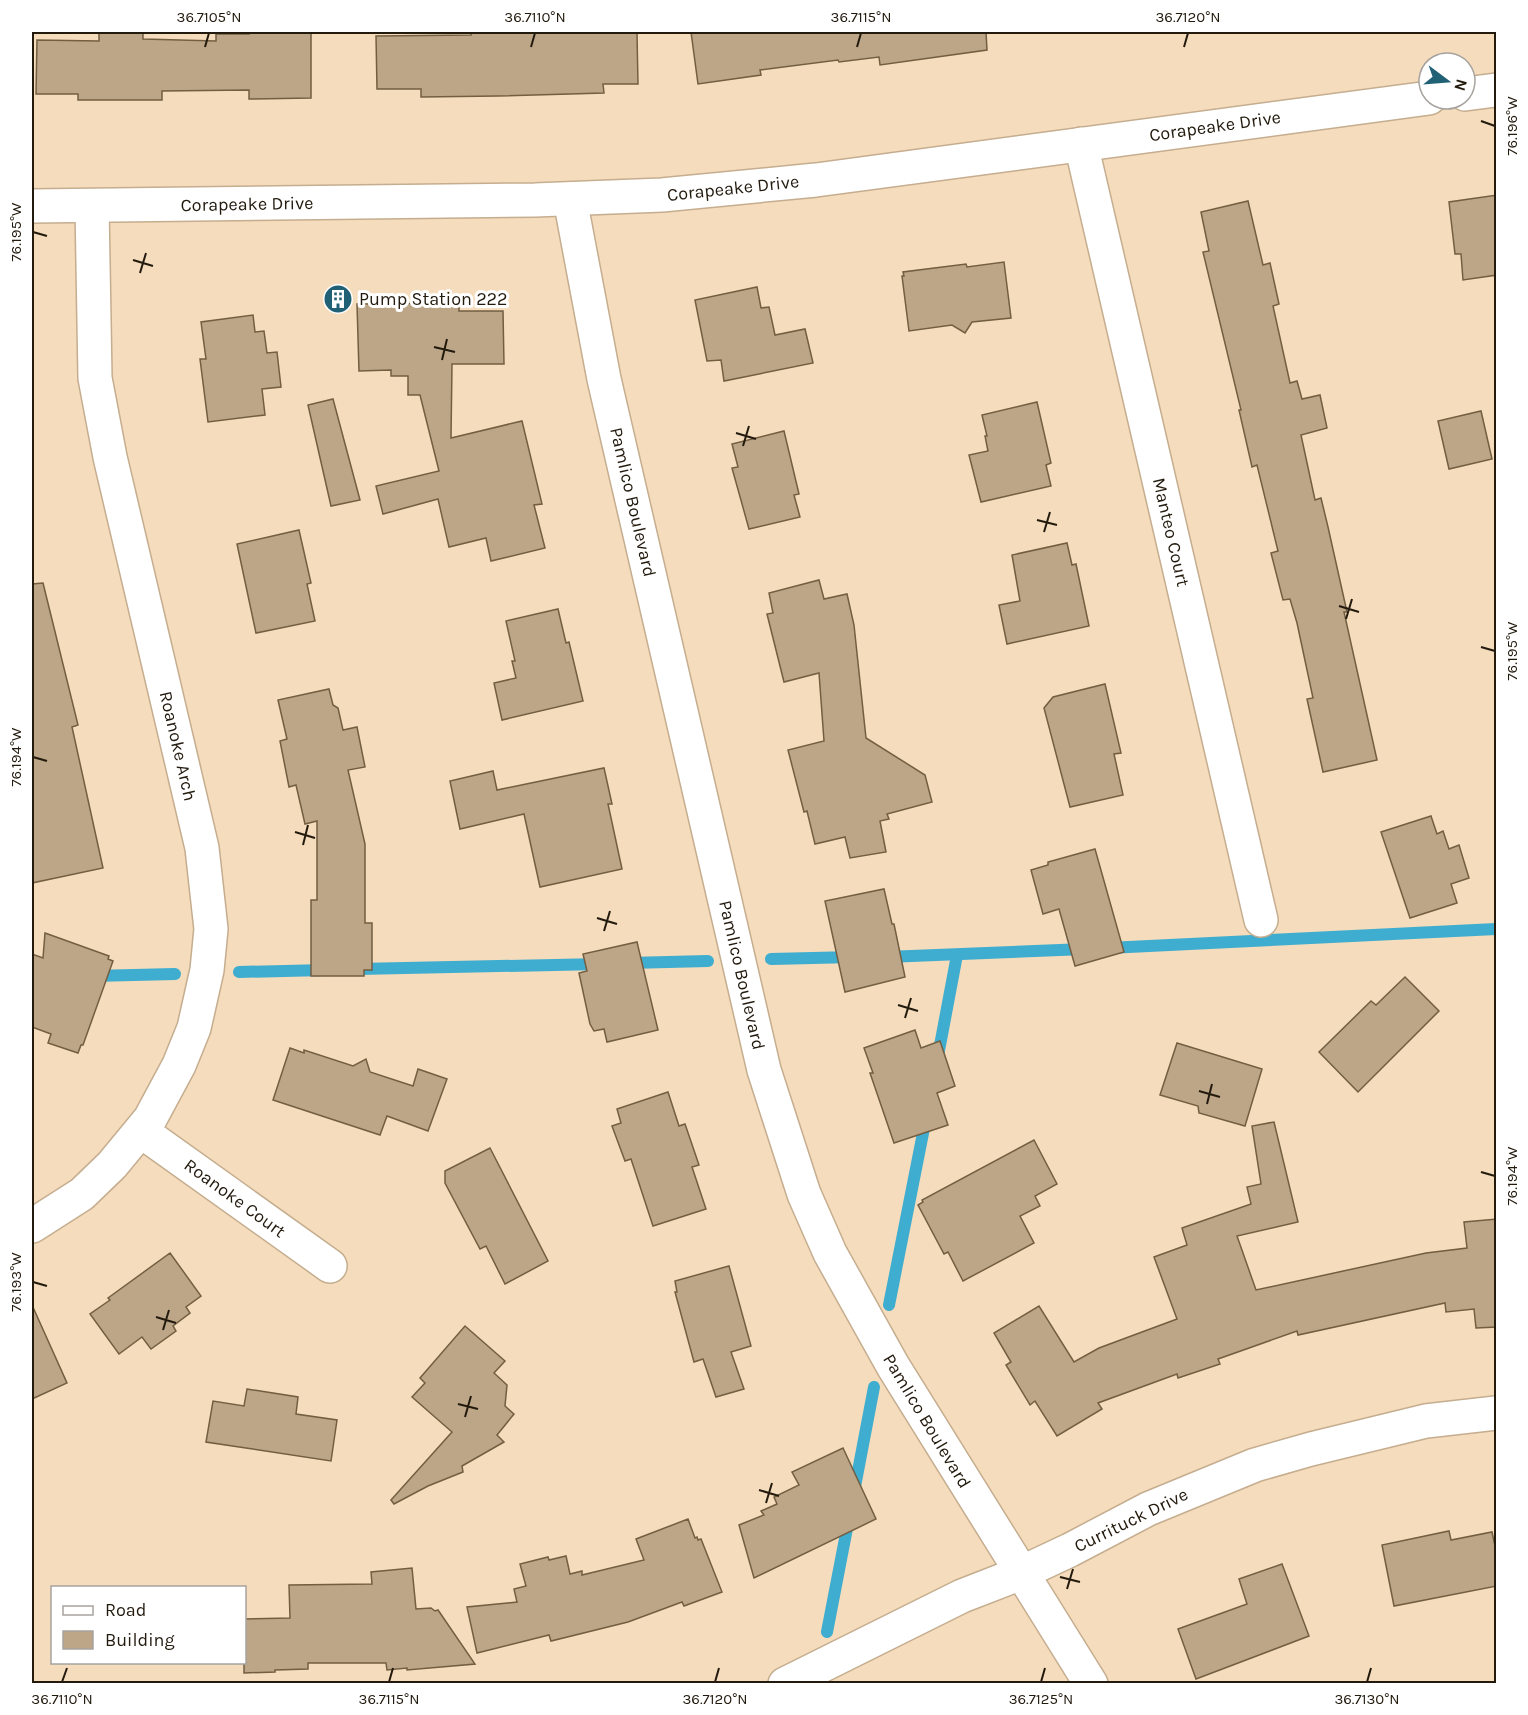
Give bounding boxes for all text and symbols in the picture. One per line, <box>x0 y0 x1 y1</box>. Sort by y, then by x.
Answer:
text: 36.7105°N <box>177 8 241 26</box>
text: 36.7110°N <box>504 8 566 26</box>
text: 36.7115°N <box>831 8 891 26</box>
text: 36.7120°N <box>1155 8 1221 26</box>
north arrow <box>1417 51 1477 111</box>
text: N <box>1450 77 1472 93</box>
text: 76.196°W <box>1503 96 1521 156</box>
street label: Corapeake Drive <box>1148 106 1282 146</box>
street label: Corapeake Drive <box>666 170 800 206</box>
street label: Corapeake Drive <box>180 192 314 216</box>
text: 76.195°W <box>7 202 25 261</box>
building icon: Pump Station 222 <box>322 283 354 315</box>
place label: Pump Station 222 <box>359 288 507 310</box>
street label: Pamlico Boulevard <box>605 425 661 579</box>
street label: Manteo Court <box>1148 475 1194 589</box>
text: 76.195°W <box>1503 621 1521 680</box>
street label: Roanoke Arch <box>155 689 201 803</box>
text: 76.194°W <box>7 727 25 786</box>
street label: Pamlico Boulevard <box>714 898 770 1052</box>
text: 76.194°W <box>1503 1146 1521 1205</box>
street label: Roanoke Court <box>180 1154 290 1242</box>
text: 76.193°W <box>7 1252 25 1312</box>
street label: Pamlico Boulevard <box>878 1350 976 1492</box>
street label: Currituck Drive <box>1071 1483 1191 1557</box>
legend <box>51 1586 246 1664</box>
text: Road <box>105 1599 146 1621</box>
text: Building <box>105 1629 175 1651</box>
text: 36.7110°N <box>31 1690 93 1708</box>
text: 36.7115°N <box>359 1690 419 1708</box>
text: 36.7120°N <box>682 1690 748 1708</box>
text: 36.7125°N <box>1009 1690 1073 1708</box>
text: 36.7130°N <box>1334 1690 1400 1708</box>

